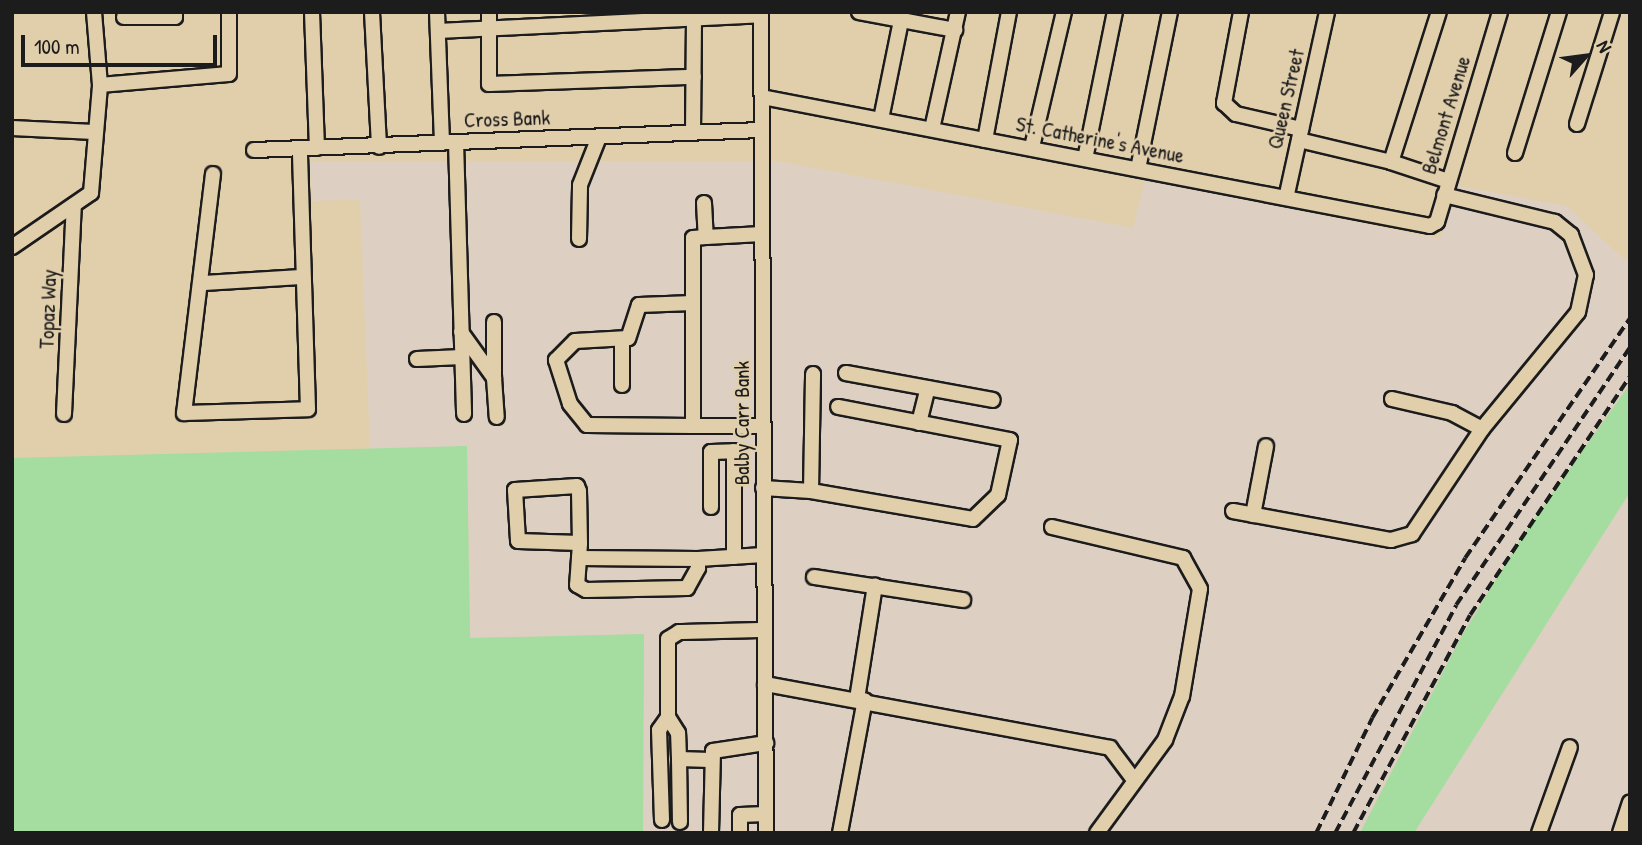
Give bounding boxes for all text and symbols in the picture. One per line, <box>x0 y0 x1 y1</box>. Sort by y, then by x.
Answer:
scale bar <box>24 21 220 65</box>
north arrow <box>1551 21 1621 91</box>
text: 100 m <box>34 32 80 61</box>
text: N <box>1591 36 1618 57</box>
street label: Queen Street <box>1262 46 1310 152</box>
street label: Belmont Avenue <box>1416 53 1476 177</box>
street label: Cross Bank <box>464 105 550 133</box>
street label: St. Catherine's Avenue <box>1014 111 1186 169</box>
street label: Topaz Way <box>34 269 62 349</box>
street label: Balby Carr Bank <box>729 361 755 485</box>

